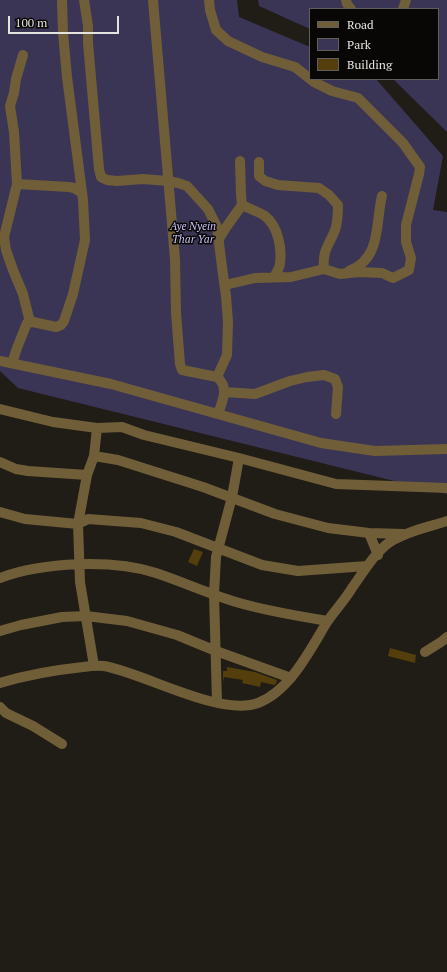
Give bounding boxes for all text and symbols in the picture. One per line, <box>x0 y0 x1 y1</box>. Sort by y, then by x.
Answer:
scale bar <box>10 8 121 34</box>
legend <box>309 8 439 80</box>
text: 100 m <box>15 15 47 30</box>
text: Road <box>347 17 374 32</box>
text: Park <box>347 37 371 52</box>
text: Building <box>347 57 392 72</box>
park label: Aye Nyein Thar Yar <box>170 220 216 246</box>

